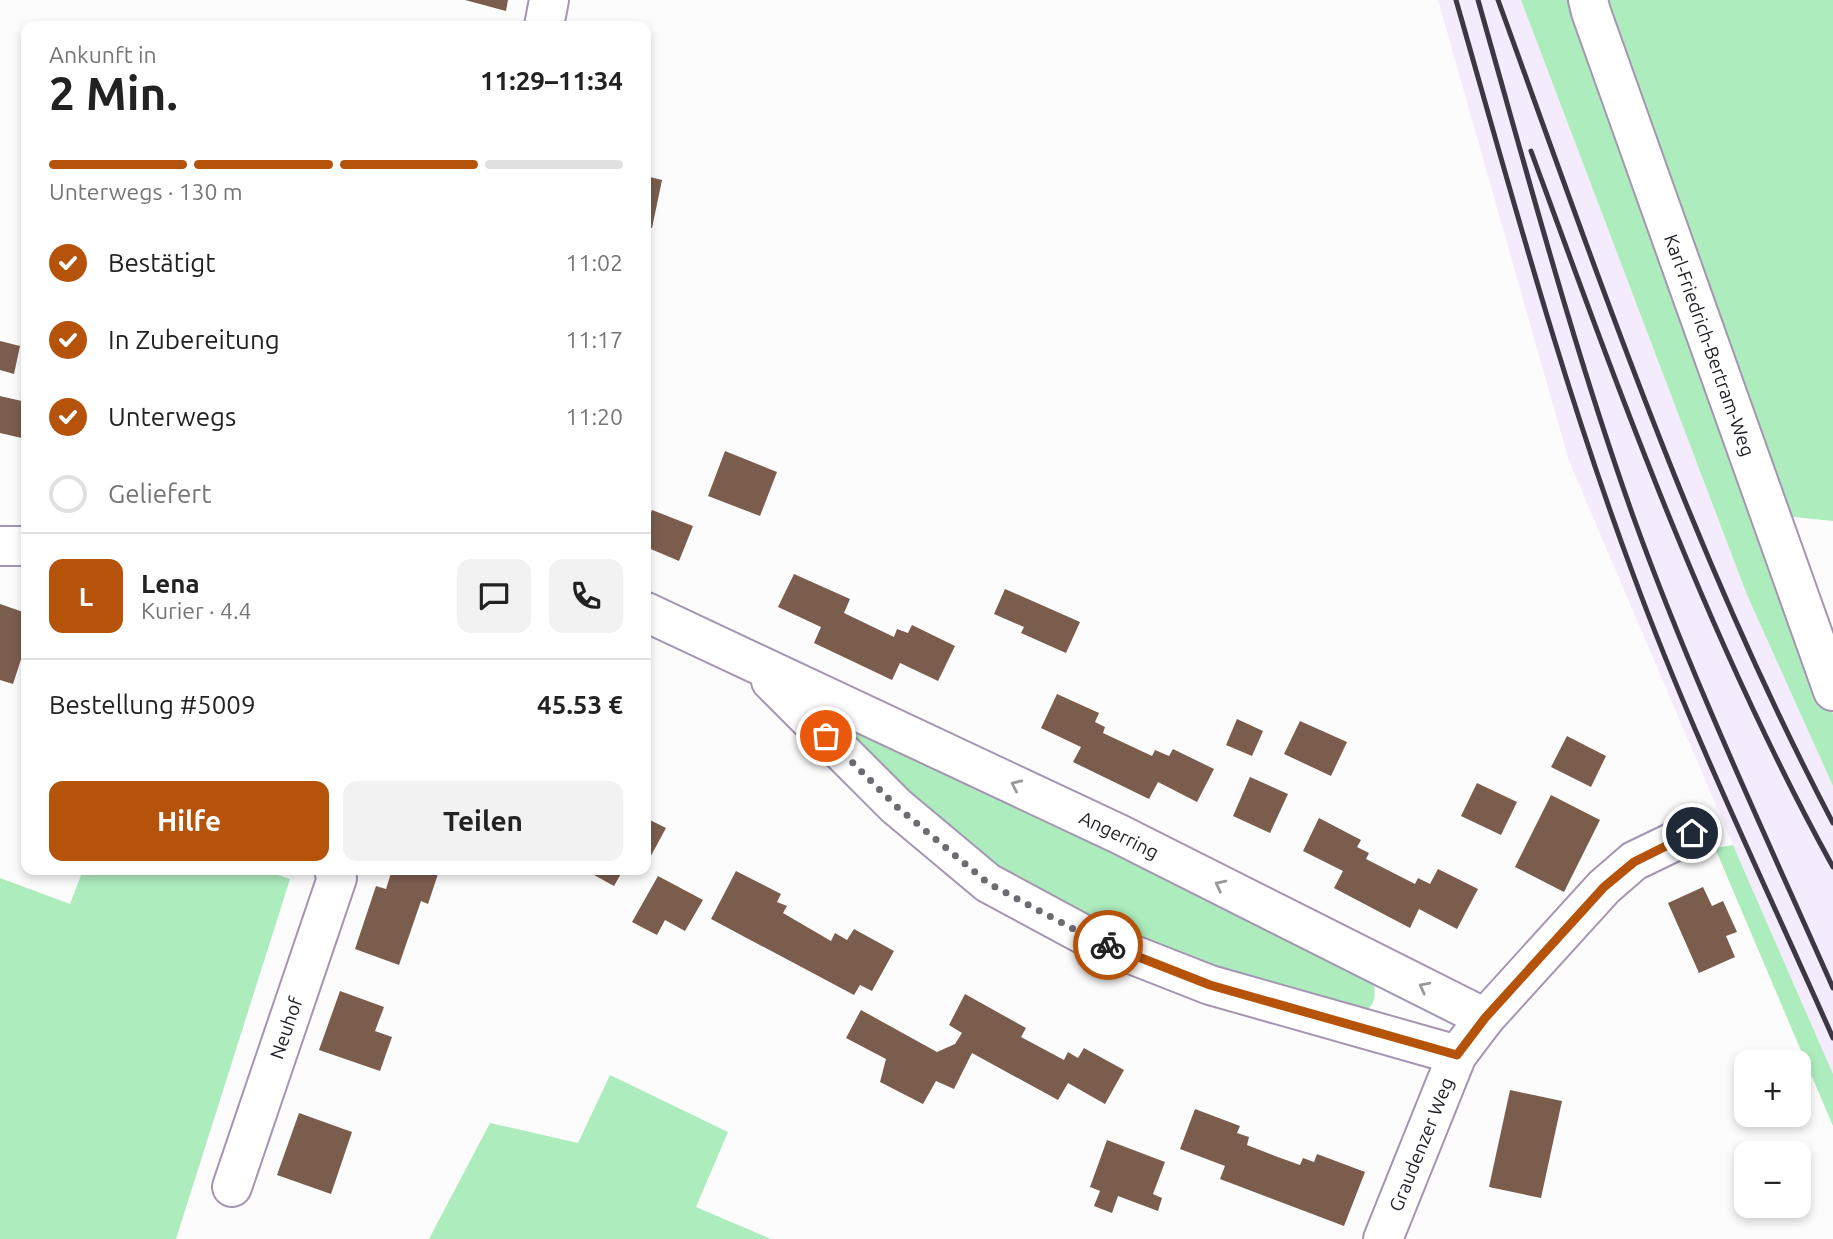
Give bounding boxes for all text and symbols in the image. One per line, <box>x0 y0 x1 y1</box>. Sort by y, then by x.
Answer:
text: Ankunft in <box>49 42 157 67</box>
text: 11:29–11:34 <box>480 66 623 95</box>
text: 2 Min. <box>49 67 178 119</box>
text: Unterwegs · 130 m <box>49 179 243 204</box>
street label: Karl-Friedrich-Bertram-Weg <box>1660 231 1759 459</box>
icon: check <box>49 244 87 282</box>
text: Bestätigt <box>108 248 215 277</box>
text: 11:02 <box>565 250 623 275</box>
icon: check <box>49 321 87 359</box>
text: In Zubereitung <box>108 325 280 354</box>
text: 11:17 <box>565 327 623 352</box>
icon: check <box>49 398 87 436</box>
text: Unterwegs <box>108 402 236 431</box>
text: 11:20 <box>565 404 623 429</box>
text: Geliefert <box>108 479 211 508</box>
button: chat <box>457 559 531 633</box>
button: phone <box>549 559 623 633</box>
text: Lena <box>141 569 200 598</box>
text: L <box>79 582 93 611</box>
text: Kurier · 4.4 <box>141 598 252 623</box>
text: Bestellung #5009 <box>49 690 256 719</box>
text: 45.53 € <box>537 690 623 719</box>
pin <box>796 706 856 766</box>
icon: bag <box>807 717 845 755</box>
one-way arrow <box>1011 780 1023 794</box>
button: Hilfe <box>49 781 329 861</box>
button: Teilen <box>343 781 623 861</box>
pin <box>1662 803 1722 863</box>
street label: Angerring <box>1076 806 1163 863</box>
icon: home <box>1673 814 1711 852</box>
one-way arrow <box>1215 880 1227 894</box>
courier <box>1073 910 1143 980</box>
icon: bike <box>1089 926 1127 964</box>
one-way arrow <box>1419 982 1431 996</box>
street label: Neuhof <box>265 993 307 1062</box>
map controls <box>1734 1050 1811 1218</box>
button: + <box>1734 1050 1811 1127</box>
street label: Graudenzer Weg <box>1384 1074 1458 1214</box>
button: − <box>1734 1141 1811 1218</box>

